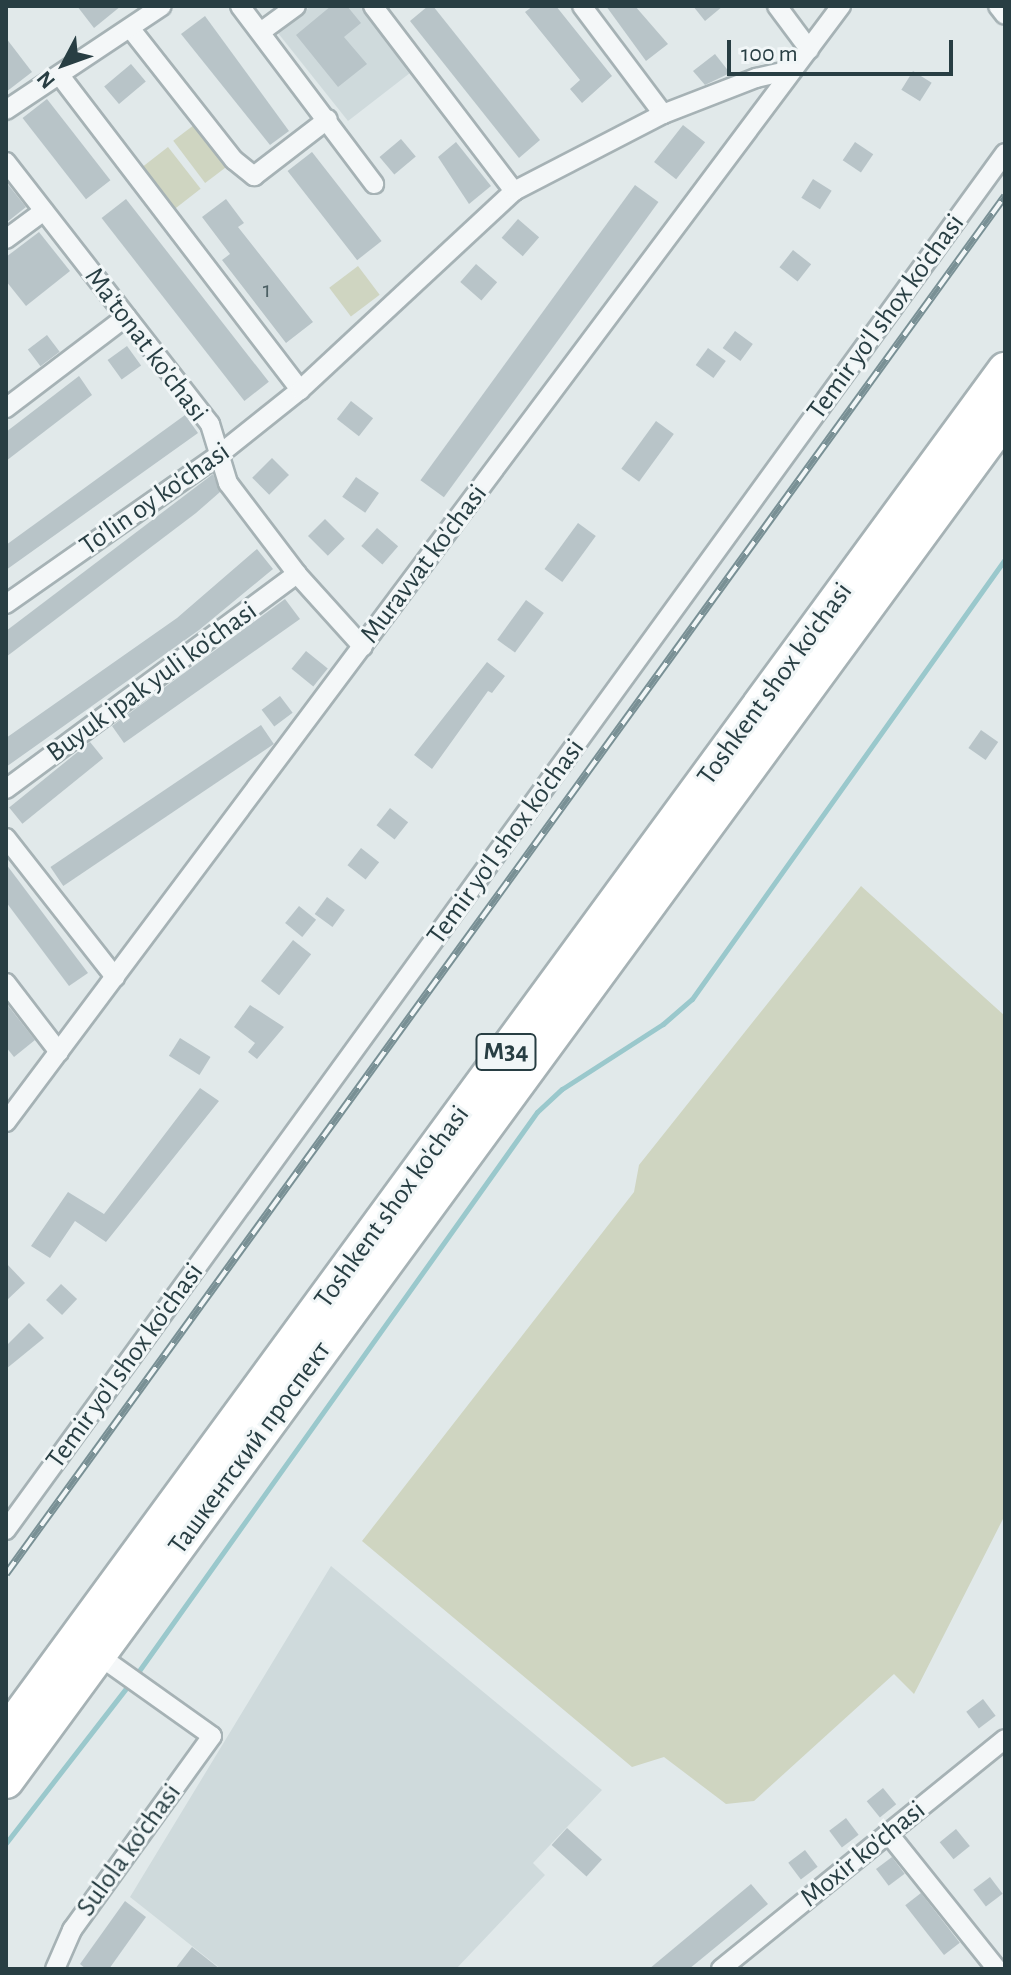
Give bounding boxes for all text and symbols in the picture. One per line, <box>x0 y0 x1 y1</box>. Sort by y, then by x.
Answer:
north arrow <box>24 24 104 104</box>
scale bar <box>731 24 957 74</box>
text: 100 m <box>741 42 798 66</box>
text: N <box>33 67 59 93</box>
street label: Temir yo'l shox ko'chasi <box>800 208 972 426</box>
street label: Ma'tonat ko'chasi <box>77 261 215 429</box>
house number: 1 <box>263 277 271 305</box>
street label: To'lin oy ko'chasi <box>74 435 236 563</box>
street label: Muravvat ko'chasi <box>353 478 495 650</box>
street label: Toshkent shox ko'chasi <box>690 576 860 792</box>
street label: Buyuk ipak yuli ko'chasi <box>40 594 264 770</box>
street label: Temir yo'l shox ko'chasi <box>420 733 592 951</box>
road number: M34 <box>474 1030 538 1074</box>
street label: Toshkent shox ko'chasi <box>307 1099 477 1315</box>
street label: Temir yo'l shox ko'chasi <box>39 1257 211 1475</box>
street label: Ташкентский проспект <box>162 1335 338 1561</box>
street label: Sulola ko'chasi <box>69 1777 189 1923</box>
street label: Moxir ko'chasi <box>794 1793 932 1915</box>

